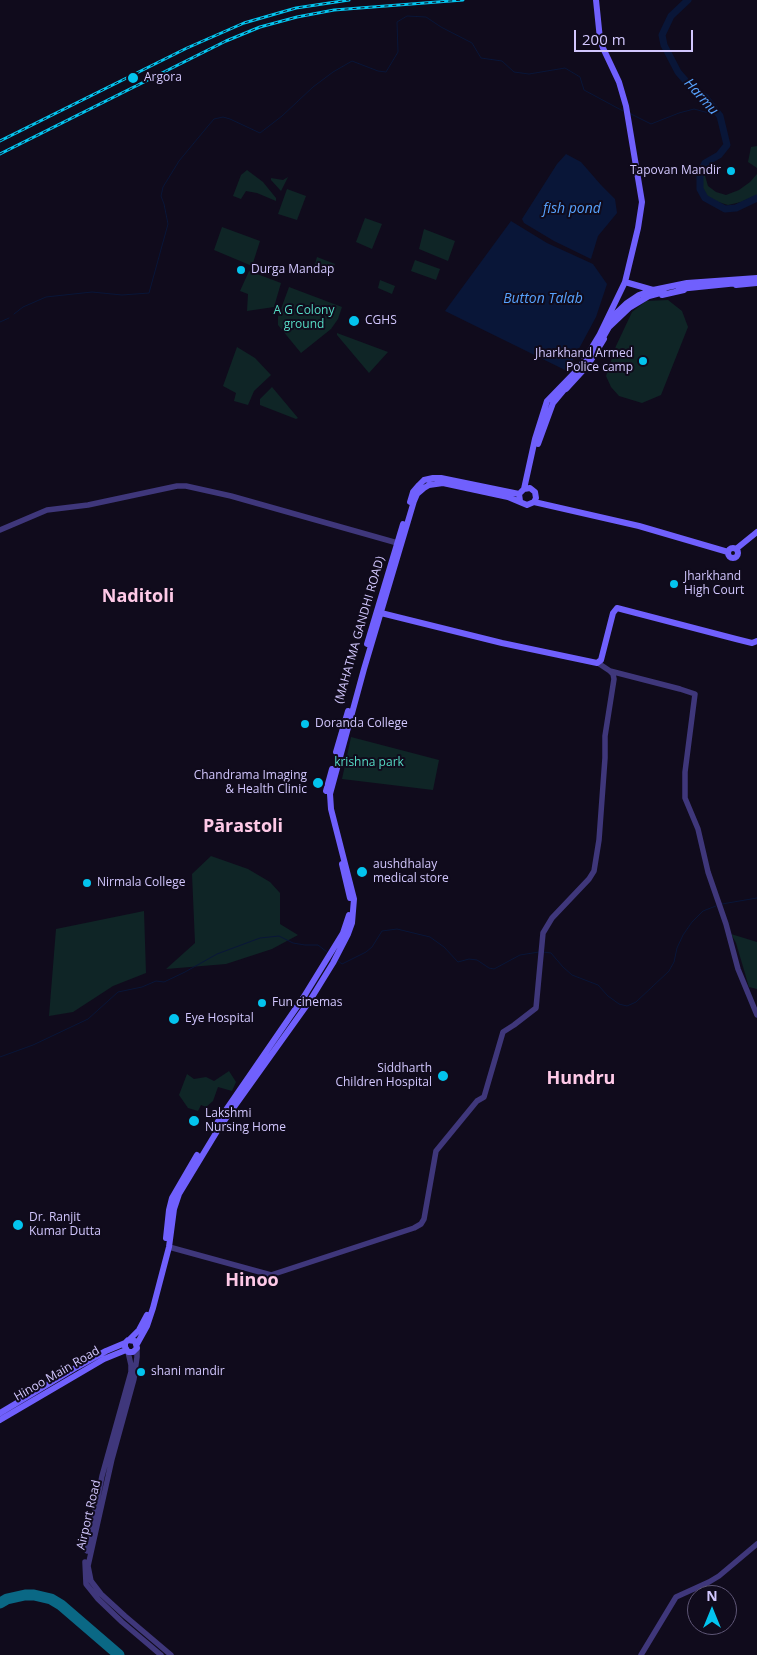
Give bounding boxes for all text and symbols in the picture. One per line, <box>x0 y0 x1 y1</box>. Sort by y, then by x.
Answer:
scale bar <box>577 20 696 52</box>
text: 200 m <box>582 29 626 49</box>
marker: Argora <box>126 71 140 85</box>
place label: Argora <box>144 71 182 85</box>
water label: Harmu <box>680 75 722 119</box>
place label: Tapovan Mandir <box>630 164 721 178</box>
marker: Tapovan Mandir <box>725 165 737 177</box>
water label: fish pond <box>543 201 601 217</box>
place label: Durga Mandap <box>251 263 334 277</box>
marker: Durga Mandap <box>235 264 247 276</box>
water label: Button Talab <box>503 291 583 307</box>
park label: A G Colony ground <box>274 304 334 332</box>
marker: CGHS <box>347 314 361 328</box>
place label: CGHS <box>365 314 397 328</box>
place label: Jharkhand Armed Police camp <box>535 347 633 375</box>
marker: Jharkhand Armed Police camp <box>637 355 649 367</box>
street label: (MAHATMA GANDHI ROAD) <box>332 555 388 705</box>
place label: Jharkhand High Court <box>684 570 744 598</box>
marker: Jharkhand High Court <box>668 578 680 590</box>
district label: Naditoli <box>102 586 174 608</box>
place label: Doranda College <box>315 717 408 731</box>
marker: Doranda College <box>299 718 311 730</box>
park label: krishna park <box>334 756 404 770</box>
place label: Chandrama Imaging & Health Clinic <box>194 769 307 797</box>
marker: Chandrama Imaging & Health Clinic <box>311 776 325 790</box>
district label: Pārastoli <box>203 816 283 838</box>
place label: aushdhalay medical store <box>373 858 449 886</box>
marker: aushdhalay medical store <box>355 865 369 879</box>
place label: Nirmala College <box>97 876 185 890</box>
marker: Nirmala College <box>81 877 93 889</box>
place label: Fun cinemas <box>272 996 342 1010</box>
marker: Fun cinemas <box>256 997 268 1009</box>
marker: Eye Hospital <box>167 1012 181 1026</box>
place label: Eye Hospital <box>185 1012 254 1026</box>
place label: Siddharth Children Hospital <box>335 1062 432 1090</box>
district label: Hundru <box>547 1068 615 1090</box>
marker: Siddharth Children Hospital <box>436 1069 450 1083</box>
place label: Lakshmi Nursing Home <box>205 1107 286 1135</box>
marker: Lakshmi Nursing Home <box>187 1114 201 1128</box>
place label: Dr. Ranjit Kumar Dutta <box>29 1211 101 1239</box>
marker: Dr. Ranjit Kumar Dutta <box>11 1218 25 1232</box>
district label: Hinoo <box>225 1270 279 1292</box>
street label: Hinoo Main Road <box>12 1344 102 1404</box>
place label: shani mandir <box>151 1365 225 1379</box>
marker: shani mandir <box>135 1366 147 1378</box>
street label: Airport Road <box>74 1479 104 1551</box>
north arrow <box>687 1585 737 1635</box>
text: N <box>706 1586 718 1605</box>

